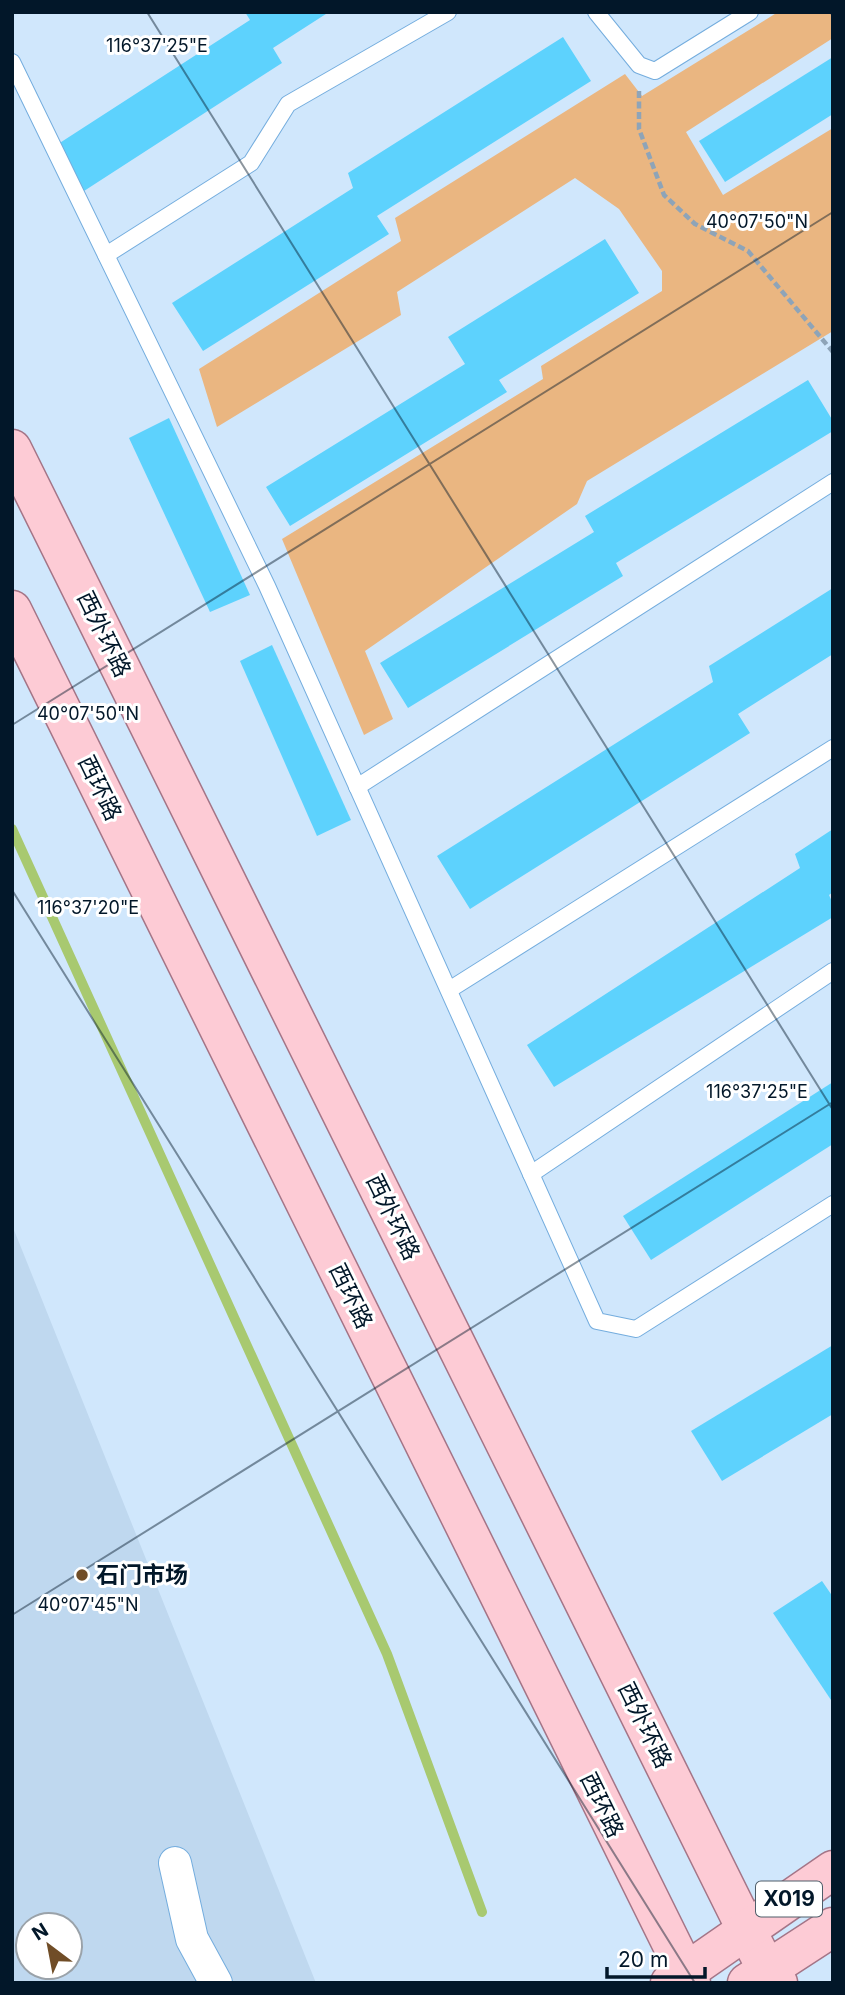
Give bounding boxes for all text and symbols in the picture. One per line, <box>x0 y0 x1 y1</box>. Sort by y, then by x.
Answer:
text: 116°37'25"E <box>106 35 208 56</box>
text: 40°07'50"N <box>706 211 808 232</box>
street label: 西外环路 <box>71 587 137 681</box>
text: 40°07'50"N <box>37 703 139 724</box>
street label: 西环路 <box>72 751 128 825</box>
text: 116°37'20"E <box>37 897 139 918</box>
text: 116°37'25"E <box>706 1081 808 1102</box>
street label: 西外环路 <box>360 1170 426 1264</box>
street label: 西环路 <box>323 1259 379 1333</box>
place label: 石门市场 <box>96 1561 188 1589</box>
marker: 石门市场 <box>74 1567 90 1583</box>
text: 40°07'45"N <box>37 1594 139 1615</box>
street label: 西外环路 <box>612 1678 678 1772</box>
street label: 西环路 <box>574 1768 630 1842</box>
road number: X019 <box>756 1882 822 1916</box>
north arrow <box>14 1911 84 1981</box>
text: N <box>28 1918 52 1946</box>
scale bar <box>607 1936 705 1980</box>
text: 20 m <box>618 1947 668 1972</box>

